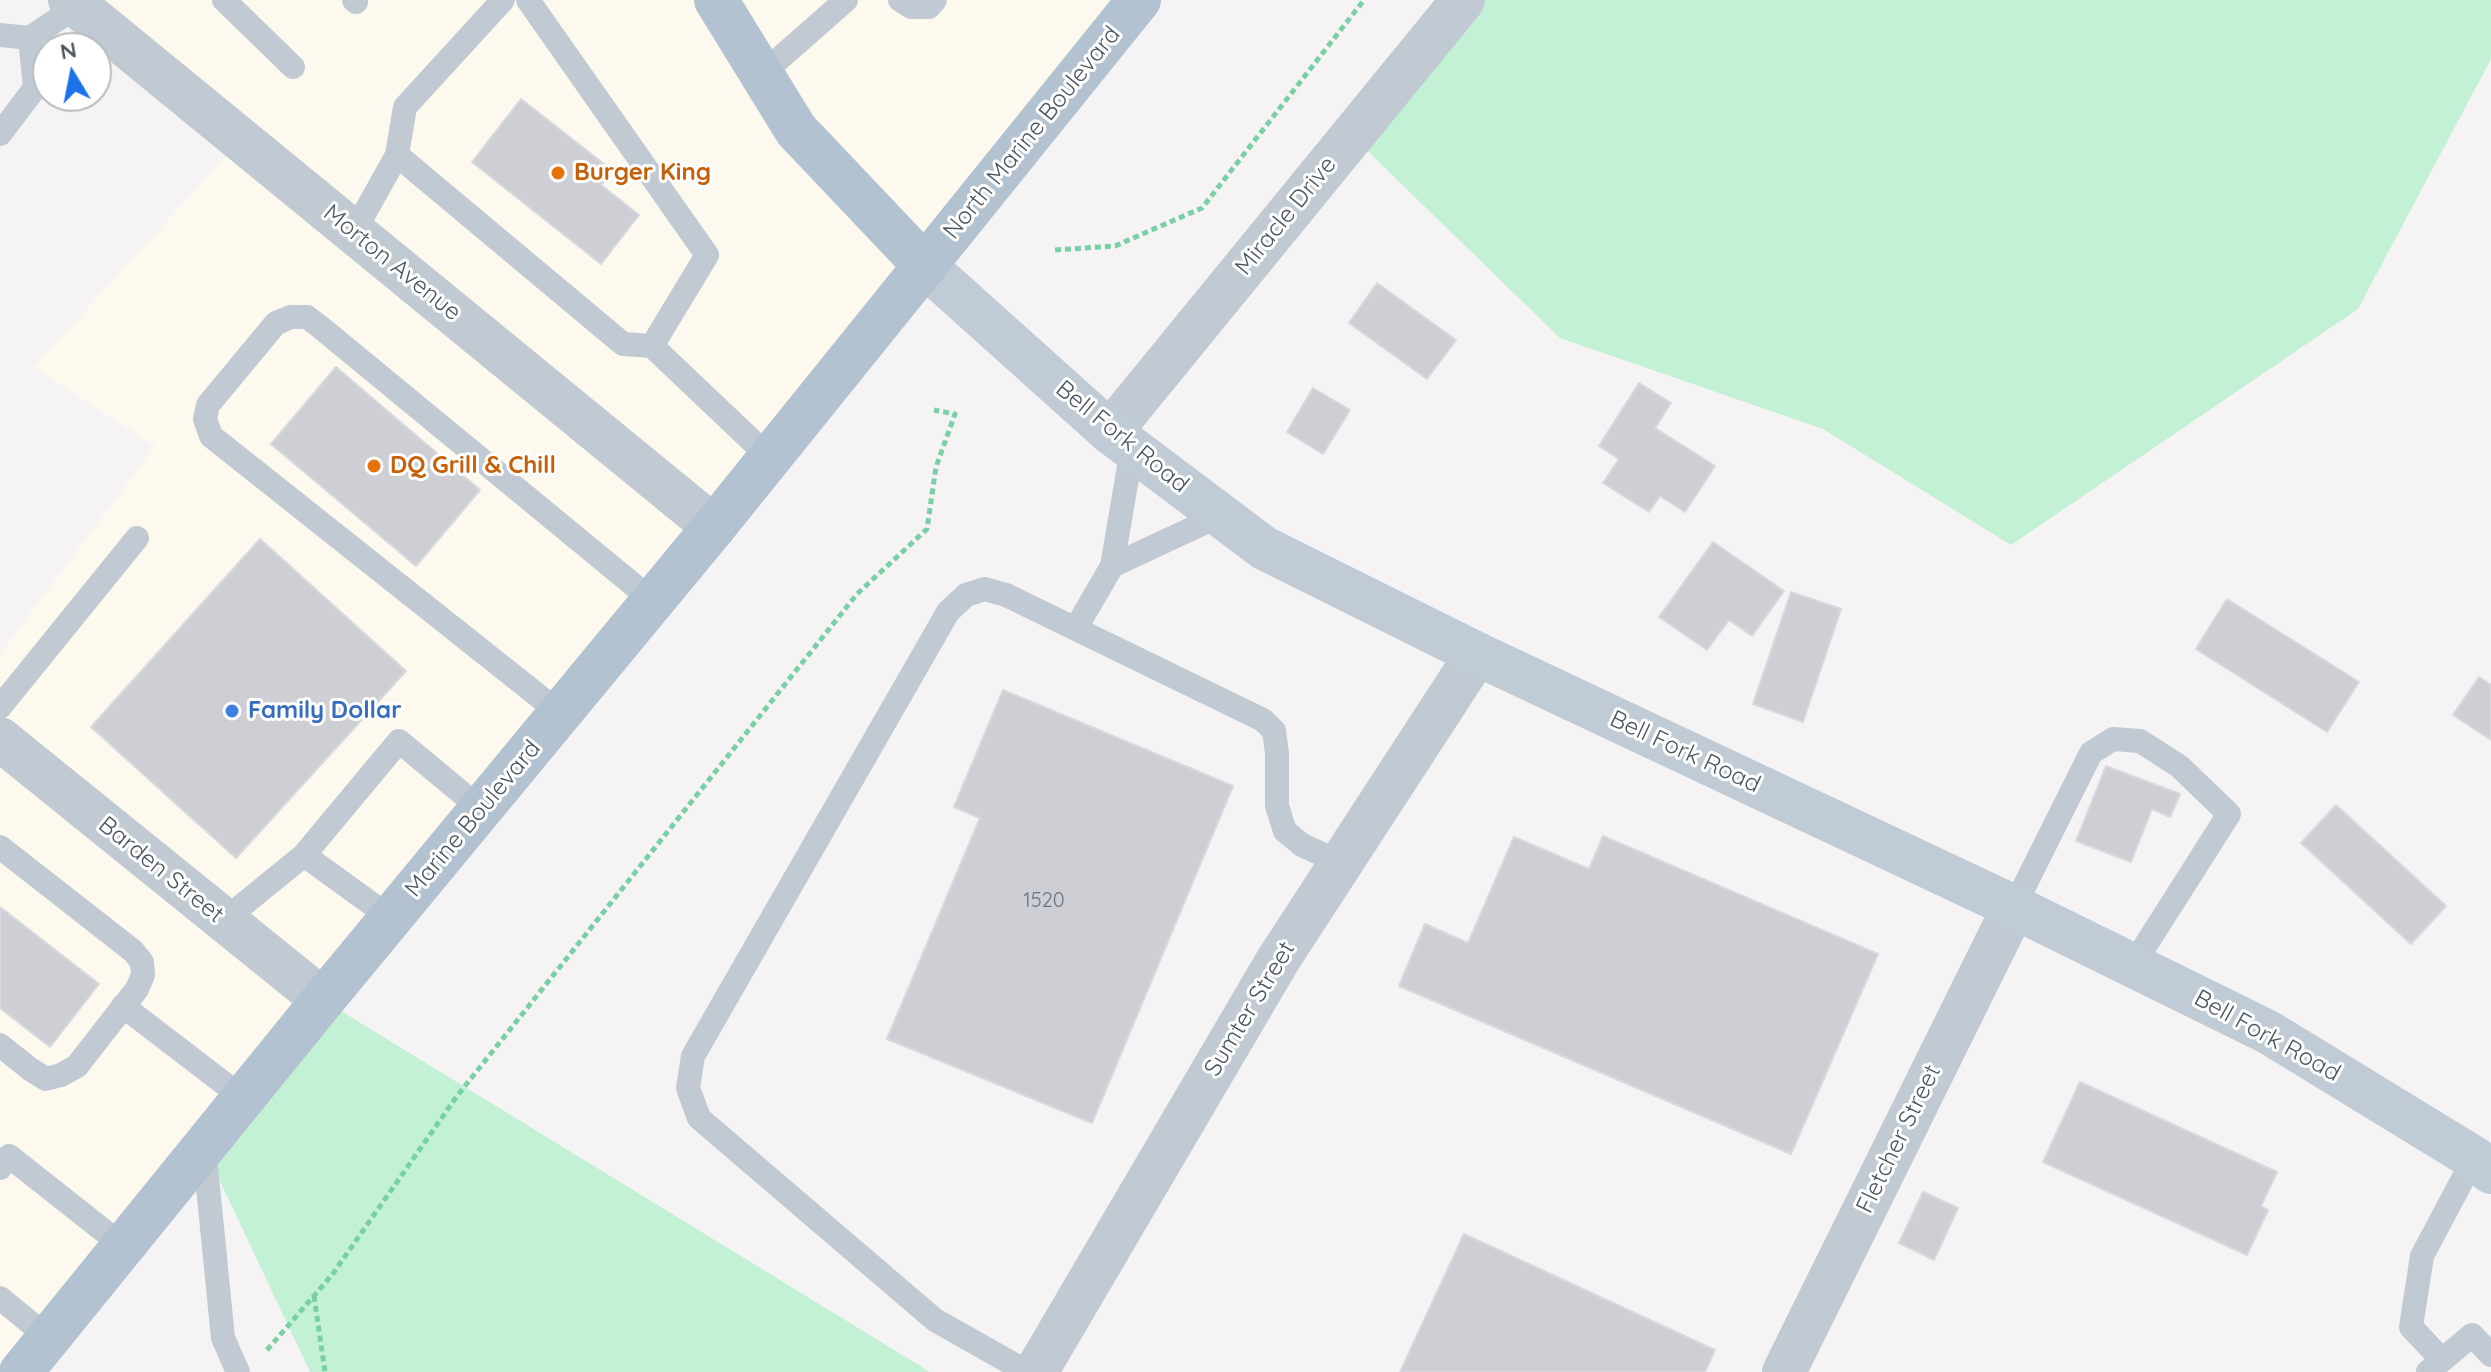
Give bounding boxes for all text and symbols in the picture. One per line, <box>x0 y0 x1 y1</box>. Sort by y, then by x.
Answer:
street label: North Marine Boulevard <box>937 21 1127 245</box>
north arrow <box>32 32 112 112</box>
text: N <box>58 35 79 66</box>
street label: Miracle Drive <box>1229 151 1343 281</box>
place label: Burger King <box>574 159 711 187</box>
marker: Burger King <box>549 164 567 182</box>
street label: Morton Avenue <box>317 199 467 327</box>
street label: Bell Fork Road <box>1050 375 1194 499</box>
place label: DQ Grill & Chill <box>390 452 556 480</box>
marker: DQ Grill & Chill <box>365 457 383 475</box>
place label: Family Dollar <box>248 697 402 725</box>
marker: Family Dollar <box>223 702 241 720</box>
street label: Bell Fork Road <box>1605 705 1765 799</box>
street label: Marine Boulevard <box>399 735 547 903</box>
street label: Barden Street <box>92 811 230 929</box>
house number: 1520 <box>1023 889 1065 913</box>
street label: Sumter Street <box>1199 936 1301 1082</box>
street label: Bell Fork Road <box>2189 984 2345 1088</box>
street label: Fletcher Street <box>1851 1060 1947 1218</box>

